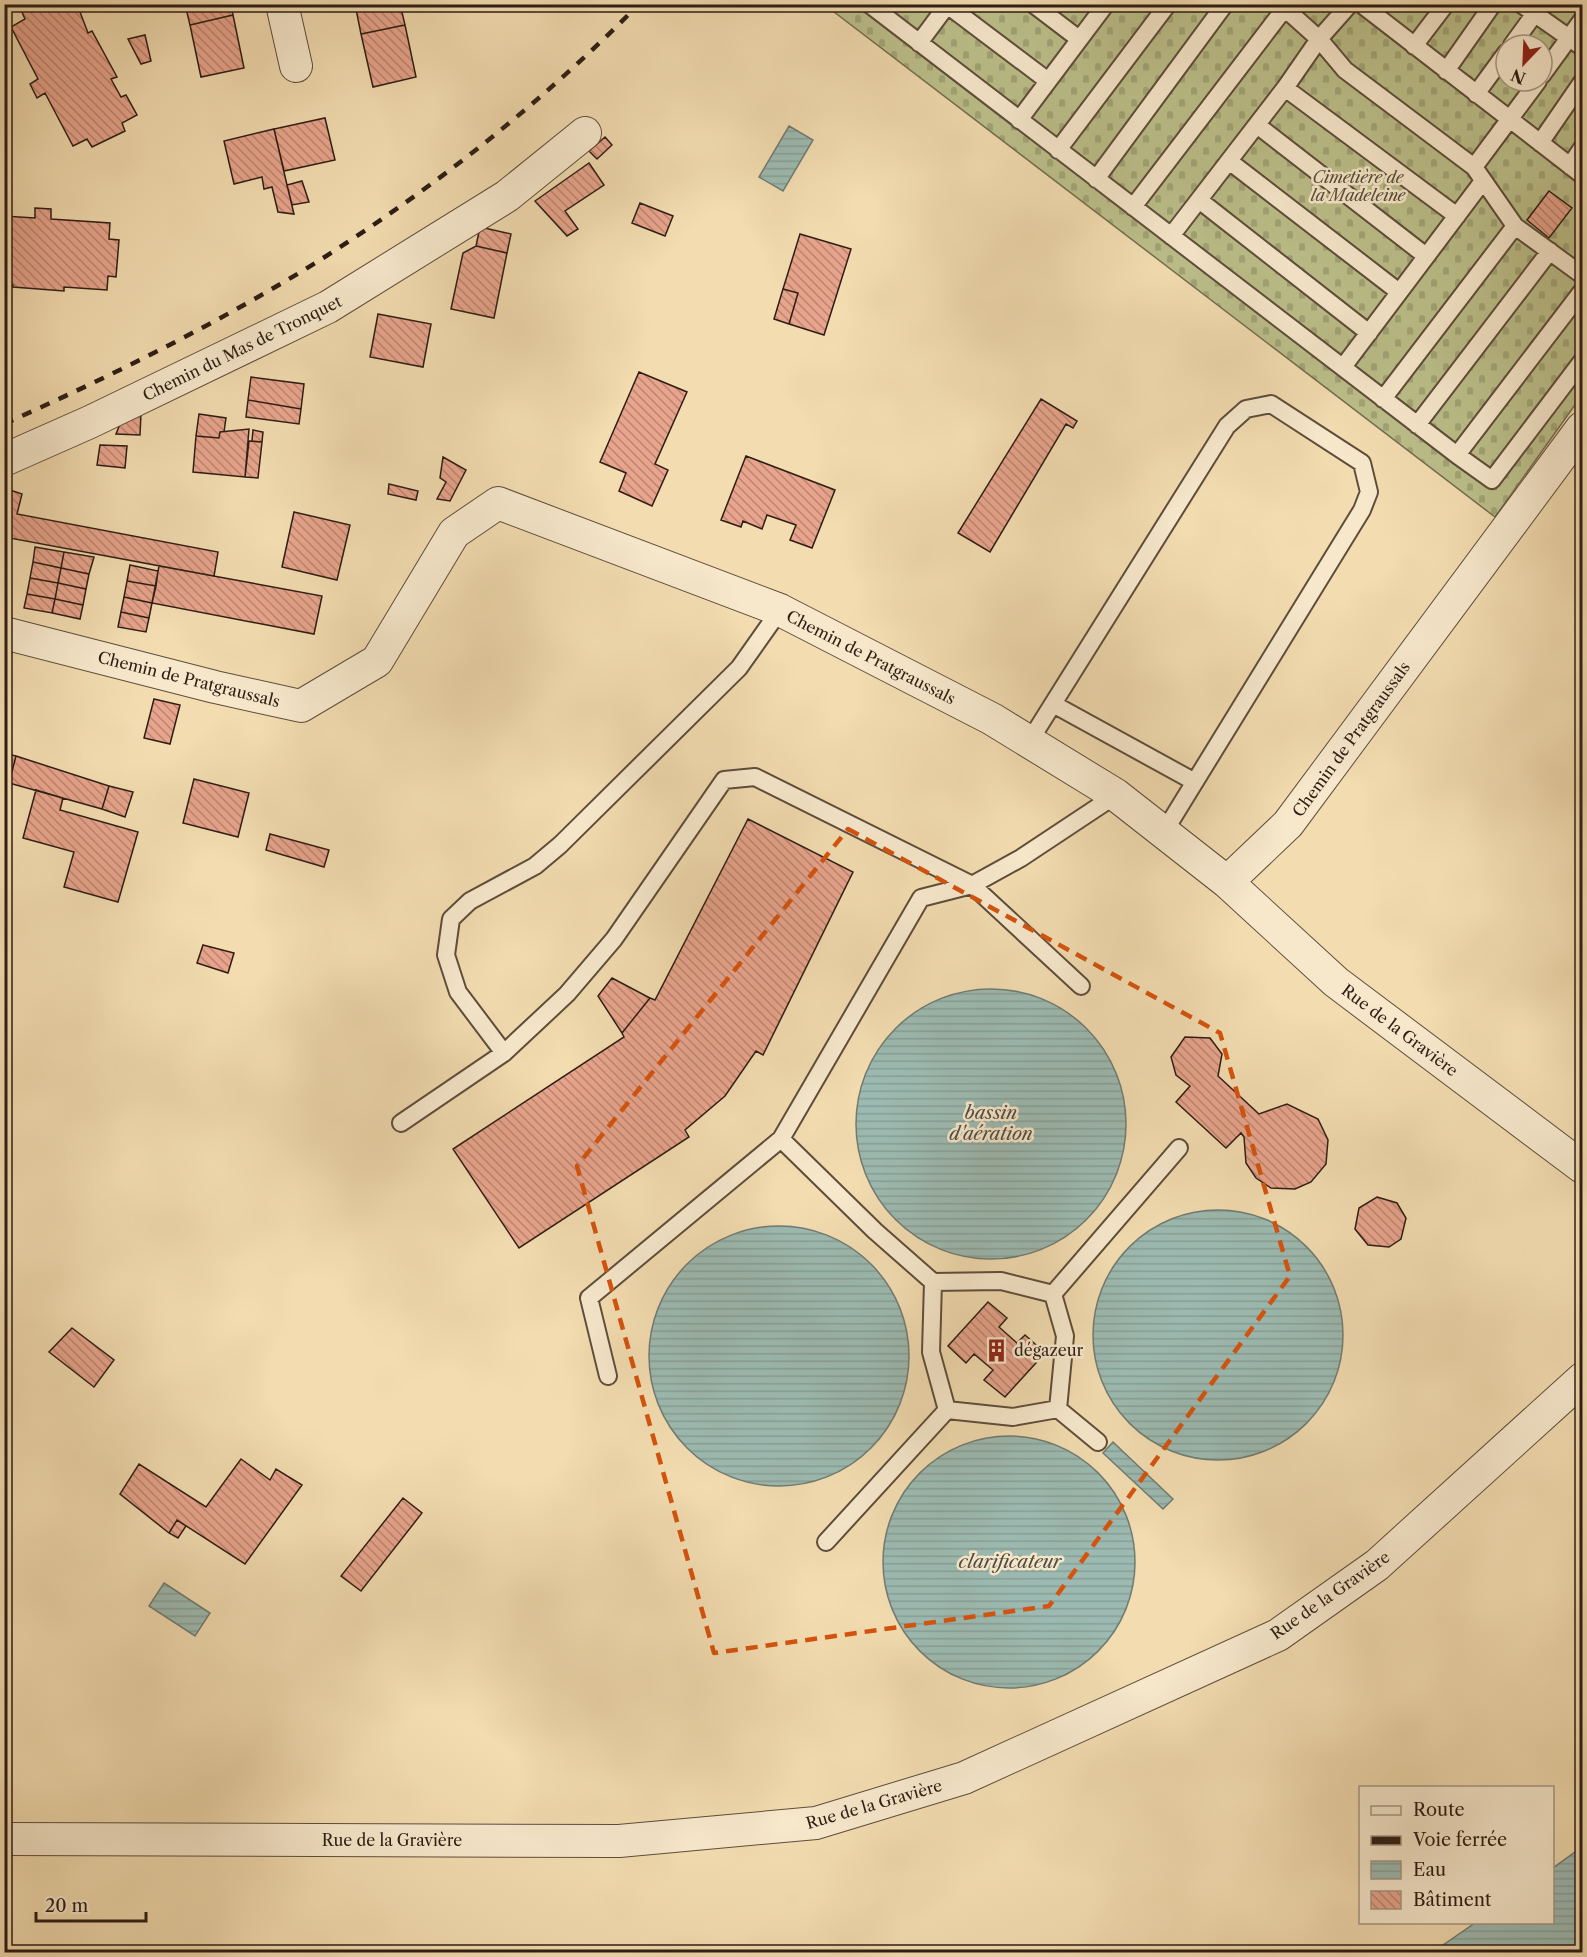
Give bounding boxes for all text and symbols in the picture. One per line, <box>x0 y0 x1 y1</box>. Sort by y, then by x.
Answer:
north arrow <box>1494 33 1554 93</box>
text: N <box>1508 65 1528 89</box>
park label: Cimetière de la Madeleine <box>1311 167 1407 205</box>
street label: Chemin du Mas de Tronquet <box>139 291 345 405</box>
street label: Chemin de Pratgraussals <box>783 606 959 708</box>
street label: Chemin de Pratgraussals <box>96 647 282 711</box>
street label: Chemin de Pratgraussals <box>1288 657 1414 821</box>
street label: Rue de la Gravière <box>1338 980 1462 1080</box>
water label: bassin d'aération <box>949 1102 1033 1145</box>
building icon: dégazeur <box>983 1337 1009 1363</box>
place label: dégazeur <box>1014 1340 1084 1360</box>
street label: Rue de la Gravière <box>1267 1546 1393 1644</box>
water label: clarificateur <box>959 1551 1063 1573</box>
street label: Rue de la Gravière <box>804 1775 944 1833</box>
legend <box>1359 1786 1554 1924</box>
text: Route <box>1413 1799 1465 1821</box>
text: Voie ferrée <box>1412 1829 1507 1851</box>
street label: Rue de la Gravière <box>322 1830 462 1850</box>
text: Eau <box>1413 1859 1446 1881</box>
scale bar <box>36 1885 146 1923</box>
text: Bâtiment <box>1413 1889 1492 1911</box>
text: 20 m <box>45 1895 89 1917</box>

